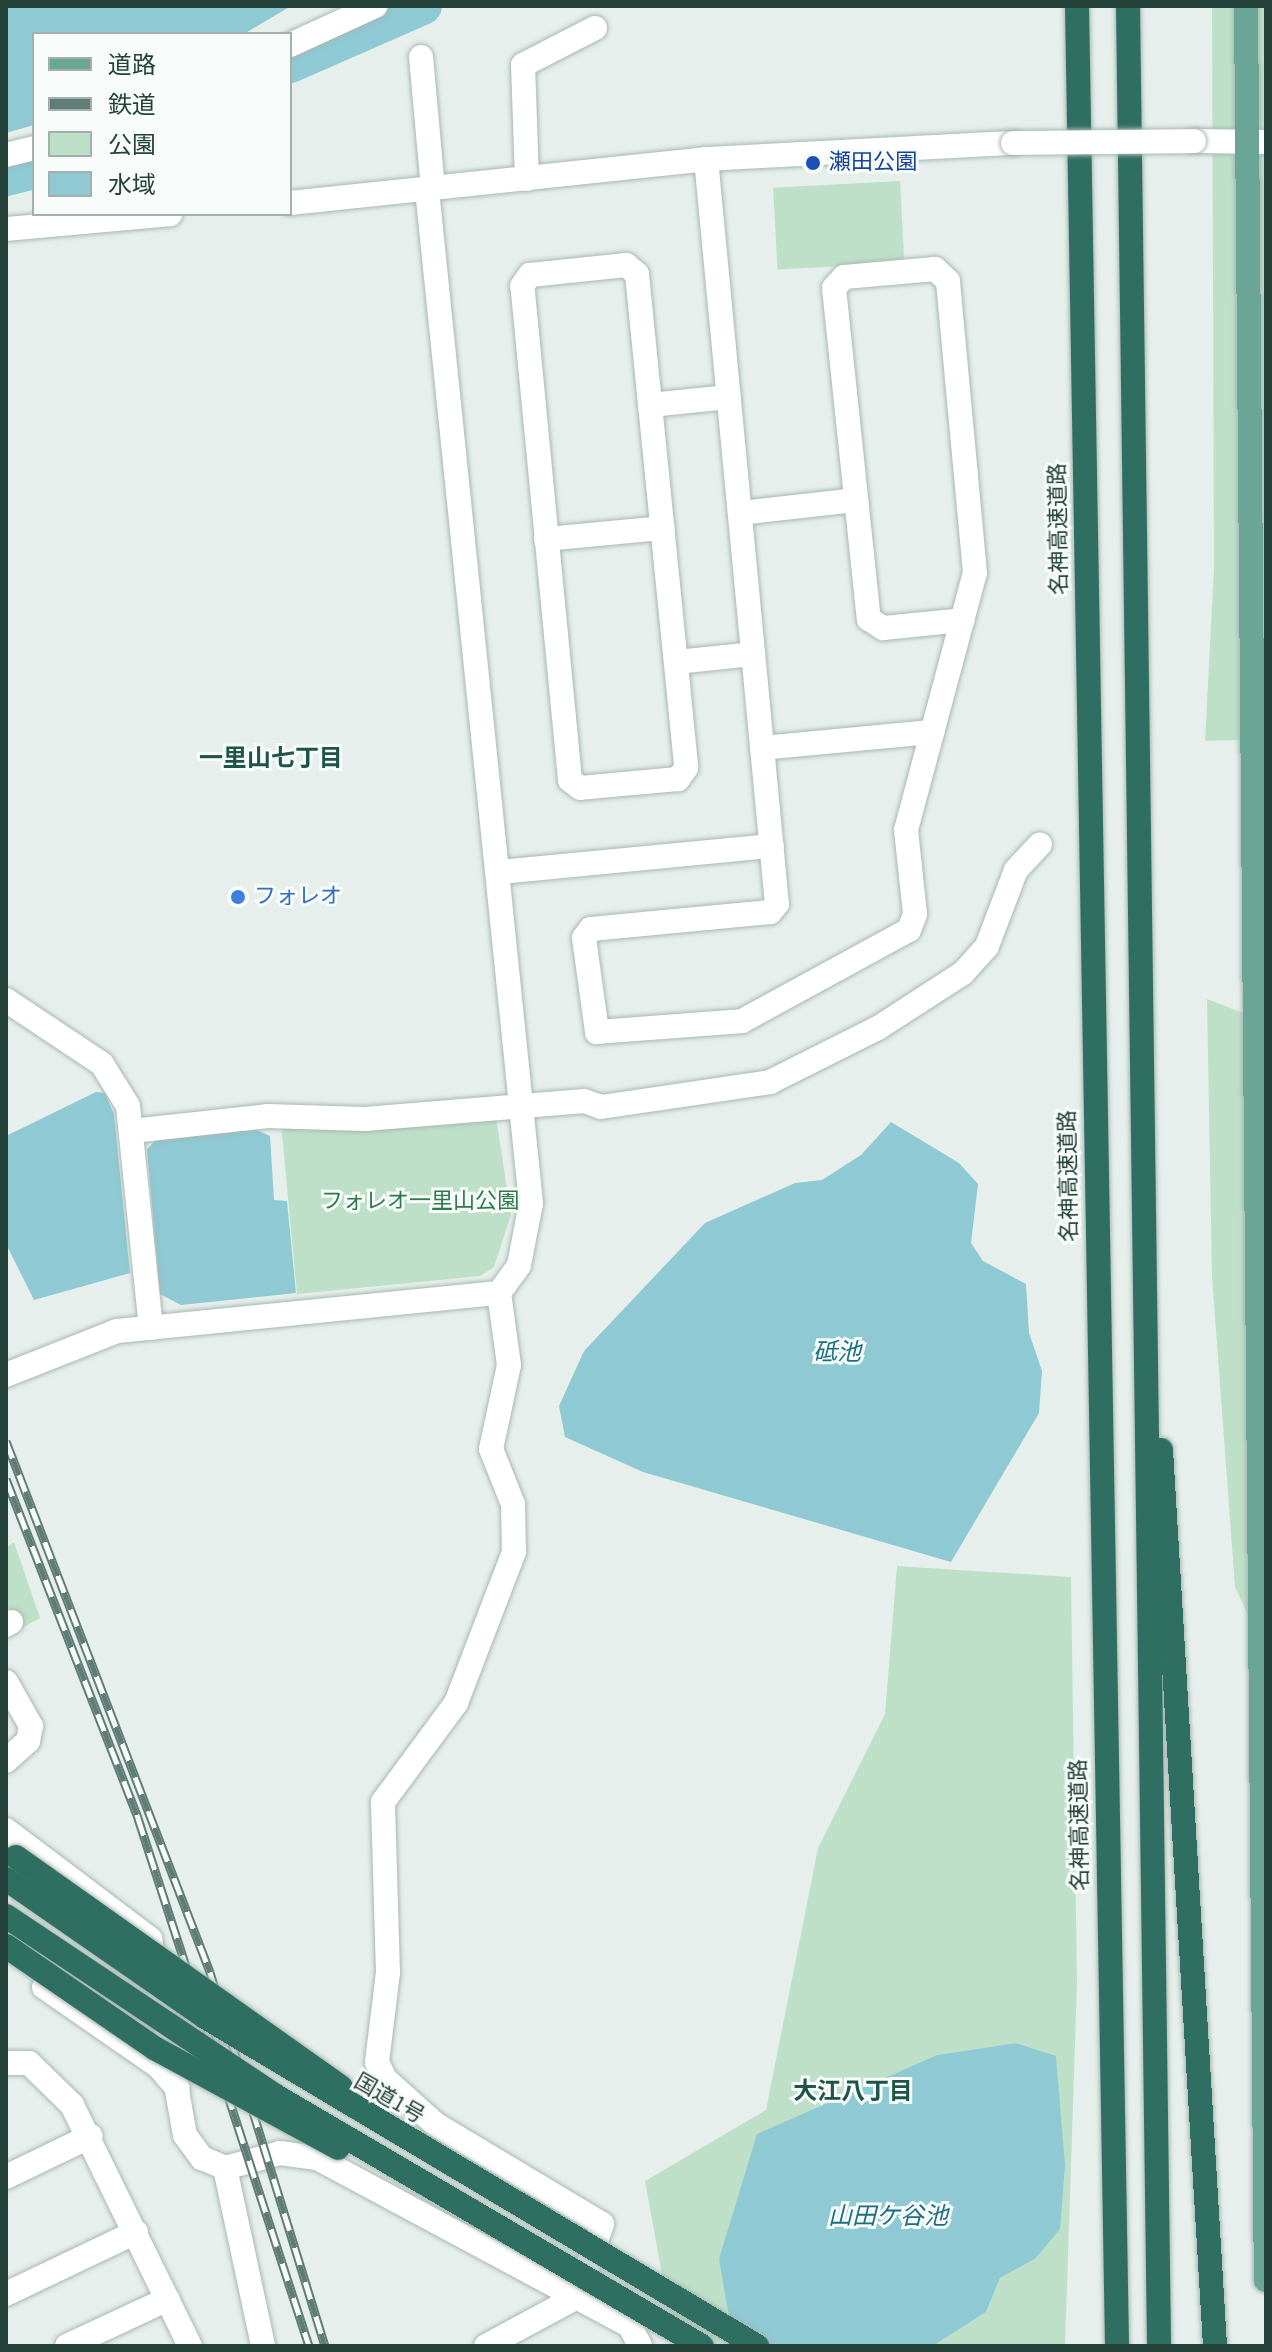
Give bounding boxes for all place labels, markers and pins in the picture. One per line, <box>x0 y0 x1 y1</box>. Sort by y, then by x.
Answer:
place label: 瀬田公園 <box>829 150 917 176</box>
marker: 瀬田公園 <box>804 154 822 172</box>
place label: フォレオ <box>254 884 342 910</box>
marker: フォレオ <box>229 888 247 906</box>

